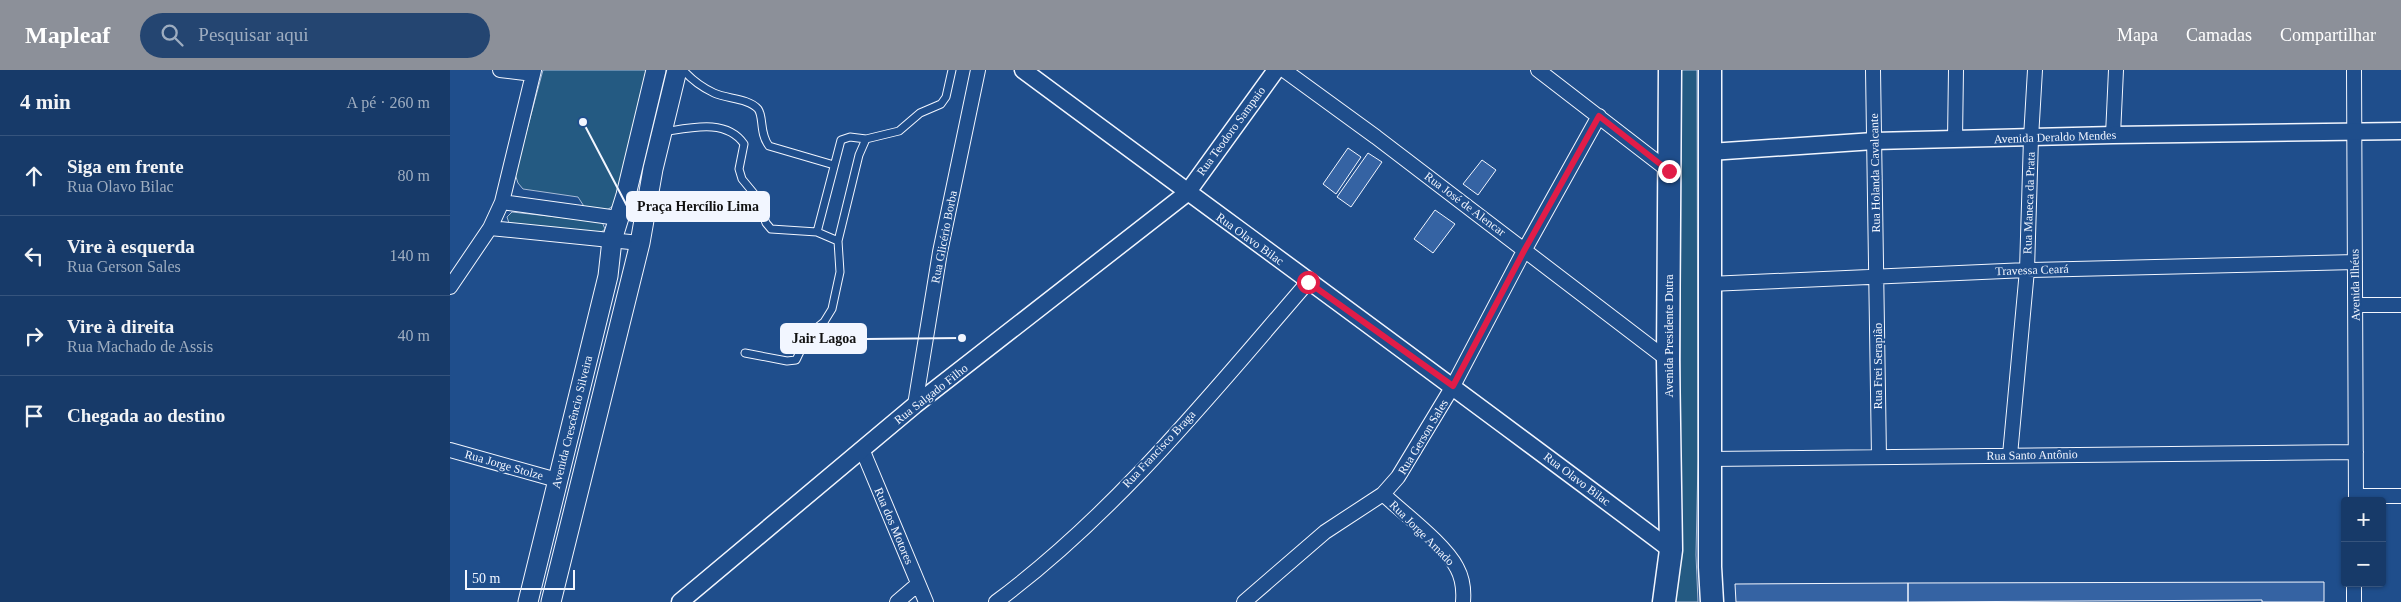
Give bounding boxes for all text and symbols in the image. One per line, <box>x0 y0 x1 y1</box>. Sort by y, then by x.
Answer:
search box <box>140 13 490 58</box>
icon: search <box>158 21 186 49</box>
text: Mapleaf <box>25 22 110 48</box>
text: Pesquisar aqui <box>198 24 309 45</box>
text: Mapa <box>2117 25 2158 45</box>
text: Camadas <box>2186 25 2252 45</box>
text: Compartilhar <box>2280 25 2376 45</box>
street label: Rua Teodoro Sampaio <box>1194 84 1268 178</box>
text: 4 min <box>20 90 71 114</box>
text: A pé · 260 m <box>346 94 430 111</box>
street label: Rua Holanda Cavalcante <box>1867 113 1883 233</box>
street label: Avenida Deraldo Mendes <box>1994 128 2117 146</box>
street label: Rua Maneca da Prata <box>2020 151 2038 254</box>
text: Siga em frente <box>67 156 184 177</box>
route end <box>1658 160 1681 183</box>
icon: ahead <box>20 162 48 190</box>
text: 80 m <box>398 167 430 184</box>
street label: Rua José de Alencar <box>1422 169 1508 239</box>
text: Rua Olavo Bilac <box>67 178 174 195</box>
street label: Rua Glicério Borba <box>928 189 960 284</box>
callout: Praça Hercílio Lima <box>627 192 769 221</box>
text: Praça Hercílio Lima <box>637 199 759 214</box>
street label: Rua Olavo Bilac <box>1214 210 1286 268</box>
text: Vire à esquerda <box>67 236 195 257</box>
icon: left <box>20 242 48 270</box>
text: 140 m <box>390 247 430 264</box>
street label: Avenida Ilhéus <box>2347 249 2363 321</box>
text: Rua Gerson Sales <box>67 258 181 275</box>
street label: Travessa Ceará <box>1995 262 2069 278</box>
route start <box>1297 271 1320 294</box>
street label: Avenida Presidente Dutra <box>1662 274 1676 398</box>
text: Vire à direita <box>67 316 174 337</box>
icon: right <box>20 322 48 350</box>
street label: Rua Frei Serapião <box>1871 323 1885 409</box>
callout: Jair Lagoa <box>781 324 866 353</box>
text: 40 m <box>398 327 430 344</box>
text: Jair Lagoa <box>792 331 856 346</box>
text: Rua Machado de Assis <box>67 338 213 355</box>
street label: Avenida Crescêncio Silveira <box>549 353 595 490</box>
street label: Rua Salgado Filho <box>891 361 971 427</box>
street label: Rua Gerson Sales <box>1395 397 1451 477</box>
icon: arrive <box>20 402 48 430</box>
text: Chegada ao destino <box>67 405 225 426</box>
street label: Rua Francisco Braga <box>1120 407 1199 491</box>
street label: Rua Jorge Stolze <box>463 447 545 483</box>
street label: Rua Santo Antônio <box>1986 447 2078 463</box>
street label: Rua Olavo Bilac <box>1541 449 1613 509</box>
street label: Rua dos Motores <box>872 486 917 567</box>
map controls <box>2341 497 2386 587</box>
button: + <box>2341 497 2386 542</box>
street label: Rua Jorge Amado <box>1387 498 1457 568</box>
button: − <box>2341 542 2386 587</box>
scale bar <box>465 567 575 590</box>
text: 50 m <box>472 571 500 586</box>

